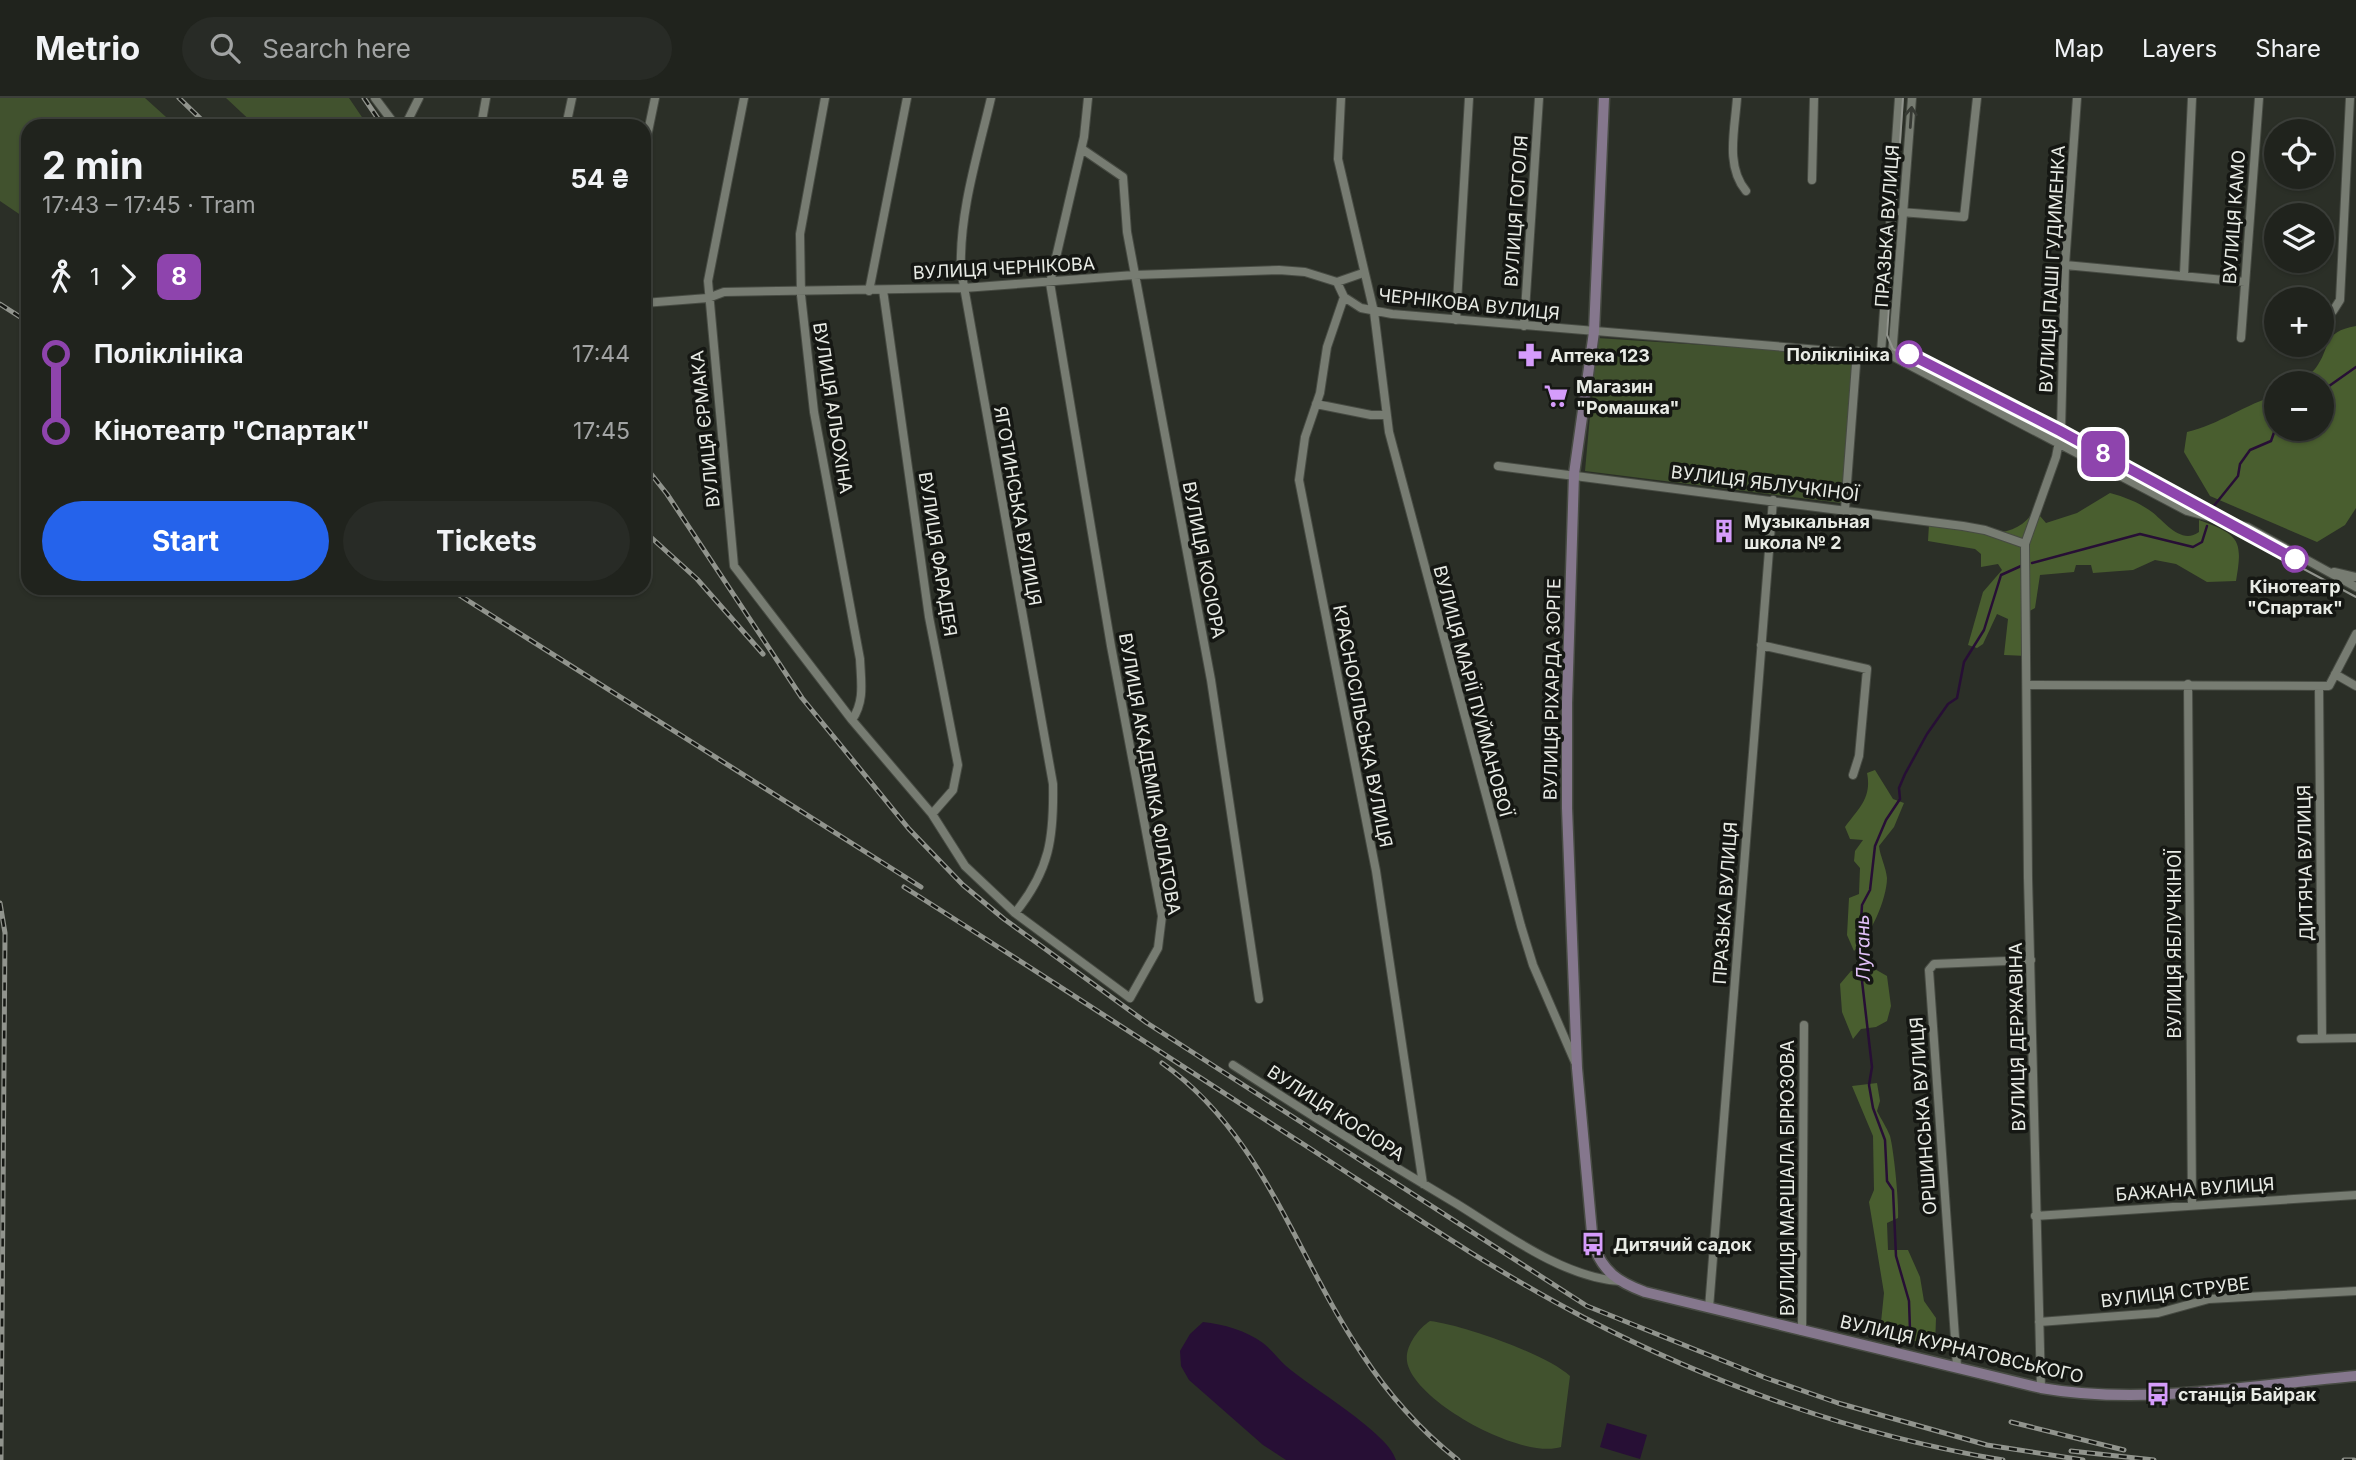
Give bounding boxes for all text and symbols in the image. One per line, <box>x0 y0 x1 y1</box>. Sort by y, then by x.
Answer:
search box <box>182 17 672 80</box>
text: Metrio <box>35 28 140 68</box>
icon: search <box>206 29 244 67</box>
text: Search here <box>262 33 411 64</box>
text: Map <box>2054 34 2104 63</box>
text: Layers <box>2142 34 2217 63</box>
text: Share <box>2255 34 2321 63</box>
one-way arrow <box>1905 106 1918 128</box>
map controls <box>2264 119 2334 441</box>
button: locate <box>2264 119 2334 189</box>
street label: ВУЛИЦЯ ГОГОЛЯ <box>1500 134 1532 288</box>
text: 2 min <box>42 142 144 188</box>
street label: ПРАЗЬКА ВУЛИЦЯ <box>1871 144 1903 308</box>
street label: ВУЛИЦЯ ПАШІ ГУДИМЕНКА <box>2035 145 2069 393</box>
street label: ВУЛИЦЯ КАМО <box>2219 149 2249 285</box>
text: 54 ₴ <box>570 163 630 194</box>
text: 17:43 – 17:45 · Tram <box>42 191 256 219</box>
button: layers <box>2264 203 2334 273</box>
street label: ВУЛИЦЯ ЧЕРНІКОВА <box>912 253 1096 283</box>
icon: walk <box>42 258 80 296</box>
icon: forward <box>109 258 147 296</box>
text: 8 <box>171 262 187 291</box>
text: 1 <box>90 263 99 291</box>
street label: ЧЕРНІКОВА ВУЛИЦЯ <box>1377 284 1561 324</box>
button: + <box>2264 287 2334 357</box>
street label: ВУЛИЦЯ АЛЬОХІНА <box>809 321 857 495</box>
text: Поліклініка <box>94 338 244 369</box>
text: 17:44 <box>572 340 630 368</box>
pharmacy icon: Аптека 123 <box>1516 341 1544 369</box>
marker: Поліклініка <box>1896 341 1922 367</box>
place label: Поліклініка <box>1786 344 1890 365</box>
place label: Аптека 123 <box>1550 345 1650 366</box>
street label: ВУЛИЦЯ ЄРМАКА <box>686 350 724 508</box>
button: − <box>2264 371 2334 441</box>
place label: Магазин "Ромашка" <box>1576 376 1680 418</box>
supermarket icon: Магазин "Ромашка" <box>1542 382 1570 410</box>
street label: ЯГОТИНСЬКА ВУЛИЦЯ <box>990 405 1046 607</box>
text: Кінотеатр "Спартак" <box>94 415 370 446</box>
text: 17:45 <box>573 417 630 445</box>
line badge: 8 <box>2080 431 2126 477</box>
text: 8 <box>2095 439 2111 468</box>
street label: ВУЛИЦЯ ЯБЛУЧКІНОЇ <box>1670 460 1861 505</box>
street label: ВУЛИЦЯ ФАРАДЕЯ <box>915 470 961 638</box>
street label: ВУЛИЦЯ КОСІОРА <box>1178 480 1230 640</box>
button: Start <box>42 501 329 581</box>
button: Tickets <box>343 501 630 581</box>
place label: Музыкальная школа № 2 <box>1744 511 1870 553</box>
building icon: Музыкальная школа № 2 <box>1710 517 1738 545</box>
marker: Кінотеатр "Спартак" <box>2282 546 2308 572</box>
street label: ВУЛИЦЯ МАРІЇ ПУЙМАНОВОЇ <box>1429 563 1518 820</box>
place label: Кінотеатр "Спартак" <box>2247 576 2343 618</box>
street label: ВУЛИЦЯ РІХАРДА ЗОРГЕ <box>1540 578 1564 800</box>
street label: КРАСНОСІЛЬСЬКА ВУЛИЦЯ <box>1329 603 1397 849</box>
street label: ВУЛИЦЯ АКАДЕМІКА ФІЛАТОВА <box>1115 631 1185 917</box>
street label: ДИТЯЧА ВУЛИЦЯ <box>2293 785 2317 941</box>
street label: ПРАЗЬКА ВУЛИЦЯ <box>1709 821 1741 985</box>
street label: ВУЛИЦЯ ЯБЛУЧКІНОЇ <box>2163 848 2185 1039</box>
water label: Лугань <box>1851 914 1875 982</box>
street label: ВУЛИЦЯ ДЕРЖАВІНА <box>2005 942 2029 1132</box>
street label: ОРШИНСЬКА ВУЛИЦЯ <box>1906 1016 1940 1216</box>
street label: ВУЛИЦЯ МАРШАЛА БІРЮЗОВА <box>1777 1040 1798 1316</box>
street label: ВУЛИЦЯ КОСІОРА <box>1263 1061 1409 1165</box>
street label: БАЖАНА ВУЛИЦЯ <box>2115 1173 2275 1205</box>
bus stop icon: Дитячий садок <box>1579 1230 1607 1258</box>
place label: Дитячий садок <box>1613 1234 1752 1255</box>
street label: ВУЛИЦЯ СТРУВЕ <box>2099 1272 2251 1312</box>
street label: ВУЛИЦЯ КУРНАТОВСЬКОГО <box>1838 1311 2086 1387</box>
bus stop icon: станція Байрак <box>2144 1380 2172 1408</box>
place label: станція Байрак <box>2178 1384 2317 1405</box>

